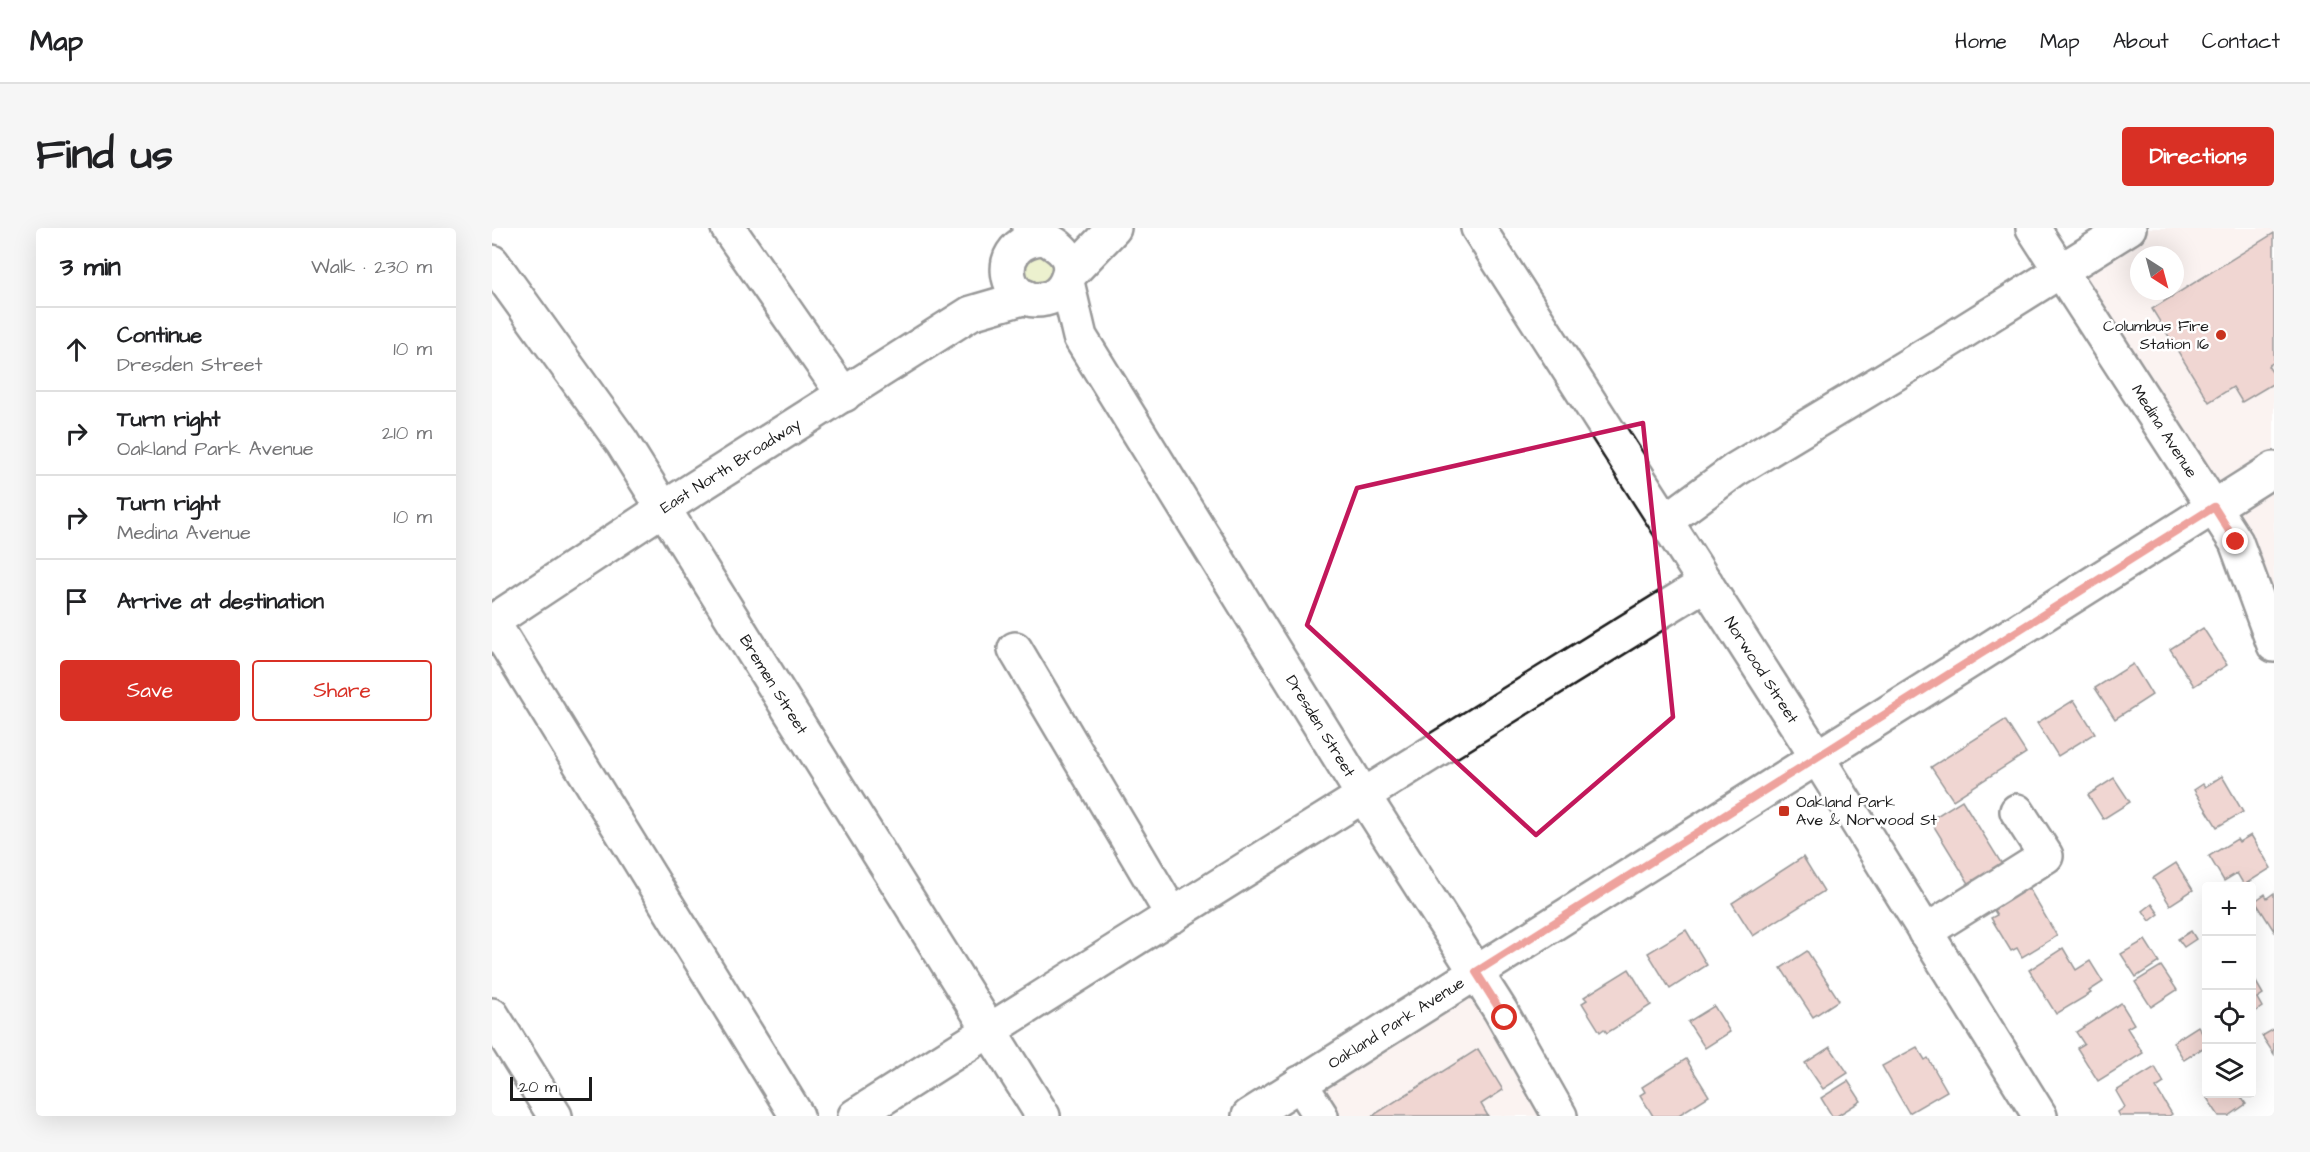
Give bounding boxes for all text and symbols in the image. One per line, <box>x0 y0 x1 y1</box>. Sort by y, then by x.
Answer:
text: Map <box>30 22 83 61</box>
text: Home <box>1955 27 2007 56</box>
text: Map <box>2040 27 2080 56</box>
text: About <box>2113 27 2169 56</box>
text: Contact <box>2202 27 2280 56</box>
text: Find us <box>36 127 173 185</box>
button: Directions <box>2122 127 2274 186</box>
north arrow <box>2130 246 2184 300</box>
text: 3 min <box>60 249 121 285</box>
text: Walk · 230 m <box>311 253 432 281</box>
place label: Columbus Fire Station 16 <box>2103 315 2209 355</box>
text: Continue <box>117 320 202 351</box>
marker: Columbus Fire Station 16 <box>2214 328 2228 342</box>
icon: ahead <box>60 333 93 366</box>
text: 10 m <box>393 335 432 363</box>
text: Dresden Street <box>117 351 263 379</box>
street label: Medina Avenue <box>2126 380 2203 482</box>
text: Turn right <box>117 404 220 435</box>
street label: East North Broadway <box>656 413 806 519</box>
icon: right <box>60 417 93 450</box>
text: 210 m <box>382 419 432 447</box>
text: Oakland Park Avenue <box>117 435 314 463</box>
text: Turn right <box>117 488 220 519</box>
icon: right <box>60 501 93 534</box>
text: 10 m <box>393 503 432 531</box>
text: Medina Avenue <box>117 519 251 547</box>
route end <box>2222 528 2248 554</box>
icon: arrive <box>60 585 93 618</box>
text: Arrive at destination <box>117 586 324 617</box>
street label: Norwood Street <box>1719 612 1804 728</box>
street label: Bremen Street <box>734 630 813 739</box>
button: Save <box>60 660 240 721</box>
button: Share <box>252 660 432 721</box>
street label: Dresden Street <box>1280 671 1361 782</box>
place label: Oakland Park Ave & Norwood St <box>1796 791 1937 831</box>
marker: Oakland Park Ave & Norwood St <box>1777 804 1791 818</box>
map controls <box>2202 882 2256 1098</box>
button: + <box>2202 882 2256 936</box>
button: − <box>2202 936 2256 990</box>
street label: Oakland Park Avenue <box>1324 972 1469 1074</box>
button: locate <box>2202 990 2256 1044</box>
route start <box>1491 1004 1517 1030</box>
button: layers <box>2202 1044 2256 1098</box>
scale bar <box>510 1074 592 1102</box>
text: 20 m <box>519 1076 557 1098</box>

